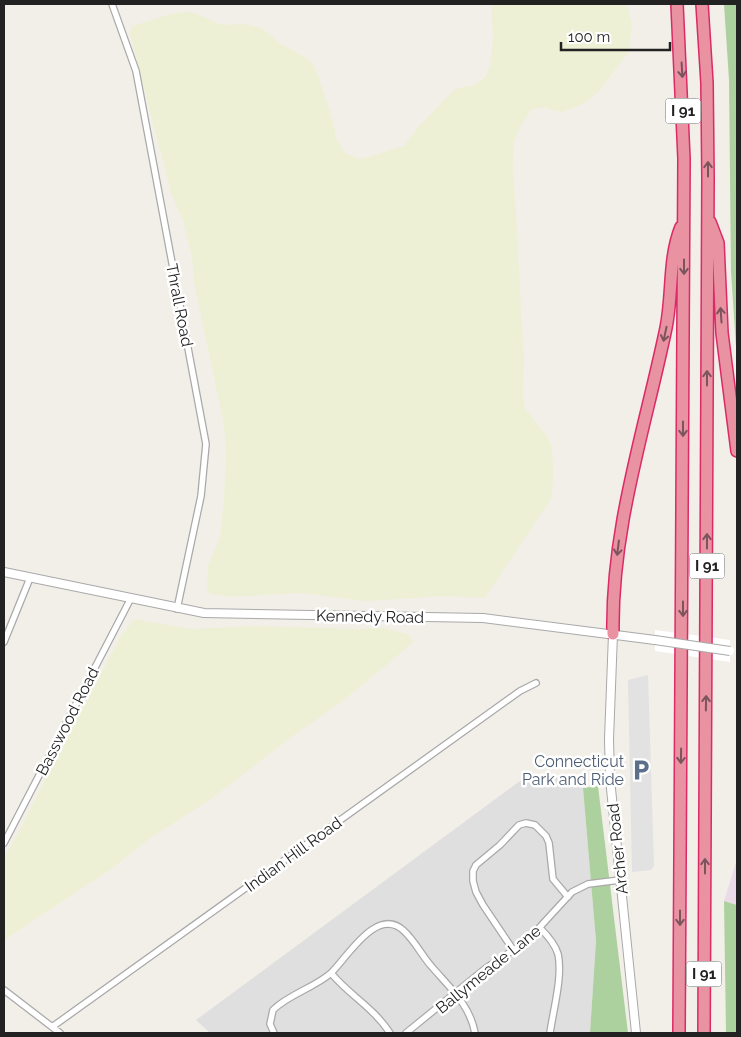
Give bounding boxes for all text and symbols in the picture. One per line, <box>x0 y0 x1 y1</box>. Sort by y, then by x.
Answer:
scale bar <box>561 20 670 52</box>
text: 100 m <box>568 28 610 46</box>
one-way arrow <box>677 62 686 78</box>
road number: I 91 <box>666 98 700 124</box>
one-way arrow <box>703 161 713 178</box>
one-way arrow <box>679 258 689 274</box>
street label: Thrall Road <box>162 262 197 348</box>
one-way arrow <box>716 308 726 324</box>
one-way arrow <box>659 326 669 342</box>
one-way arrow <box>702 371 712 387</box>
one-way arrow <box>678 420 688 437</box>
one-way arrow <box>702 533 712 550</box>
one-way arrow <box>613 539 623 555</box>
road number: I 91 <box>690 554 724 578</box>
one-way arrow <box>678 600 688 617</box>
street label: Kennedy Road <box>316 606 424 627</box>
street label: Basswood Road <box>32 664 103 778</box>
one-way arrow <box>702 696 711 712</box>
one-way arrow <box>676 748 686 764</box>
place label: Connecticut Park and Ride <box>522 752 625 789</box>
parking icon: Connecticut Park and Ride <box>628 757 654 783</box>
street label: Archer Road <box>603 802 632 895</box>
street label: Indian Hill Road <box>241 813 345 896</box>
one-way arrow <box>700 858 710 874</box>
one-way arrow <box>675 910 685 926</box>
street label: Ballymeade Lane <box>432 921 545 1018</box>
road number: I 91 <box>686 962 722 986</box>

